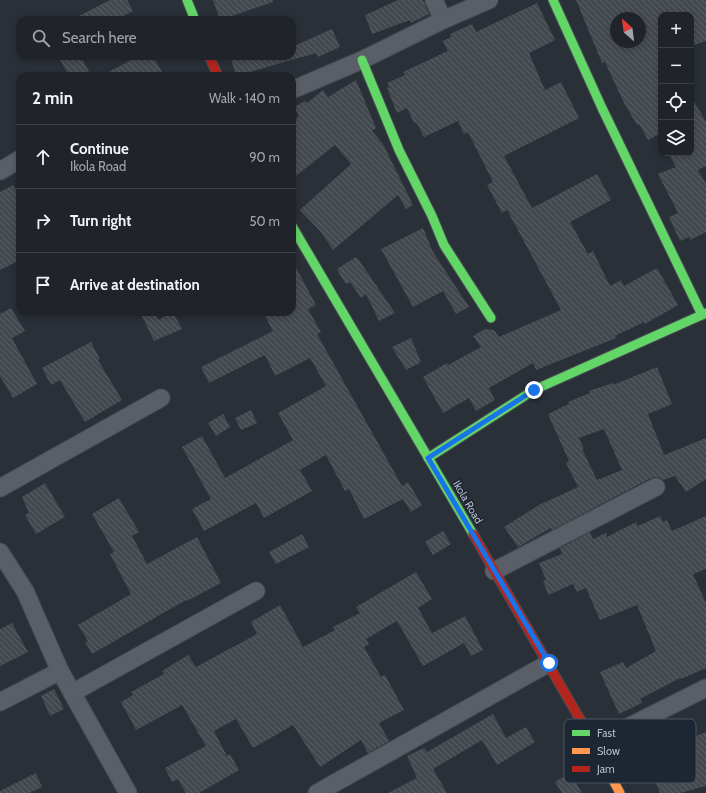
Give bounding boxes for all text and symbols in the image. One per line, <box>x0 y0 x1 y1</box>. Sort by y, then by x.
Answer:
north arrow <box>610 12 646 48</box>
map controls <box>658 12 694 156</box>
button: + <box>658 12 694 48</box>
search box <box>16 16 296 60</box>
icon: search <box>30 27 52 49</box>
text: Search here <box>62 29 137 47</box>
button: − <box>658 48 694 84</box>
button: locate <box>658 84 694 120</box>
text: 2 min <box>32 88 73 108</box>
text: Walk · 140 m <box>209 90 280 106</box>
button: layers <box>658 120 694 156</box>
text: Continue <box>70 140 129 158</box>
icon: ahead <box>32 146 54 168</box>
text: 90 m <box>249 149 280 165</box>
text: Ikola Road <box>70 158 126 174</box>
icon: right <box>32 210 54 232</box>
text: Turn right <box>70 212 131 230</box>
text: 50 m <box>250 213 280 229</box>
icon: arrive <box>32 274 54 296</box>
text: Arrive at destination <box>70 276 200 294</box>
route end <box>525 381 543 399</box>
street label: Ikola Road <box>450 478 486 526</box>
route start <box>540 654 558 672</box>
legend <box>564 719 696 783</box>
text: Fast <box>597 726 616 740</box>
text: Slow <box>597 744 620 758</box>
text: Jam <box>596 762 615 776</box>

